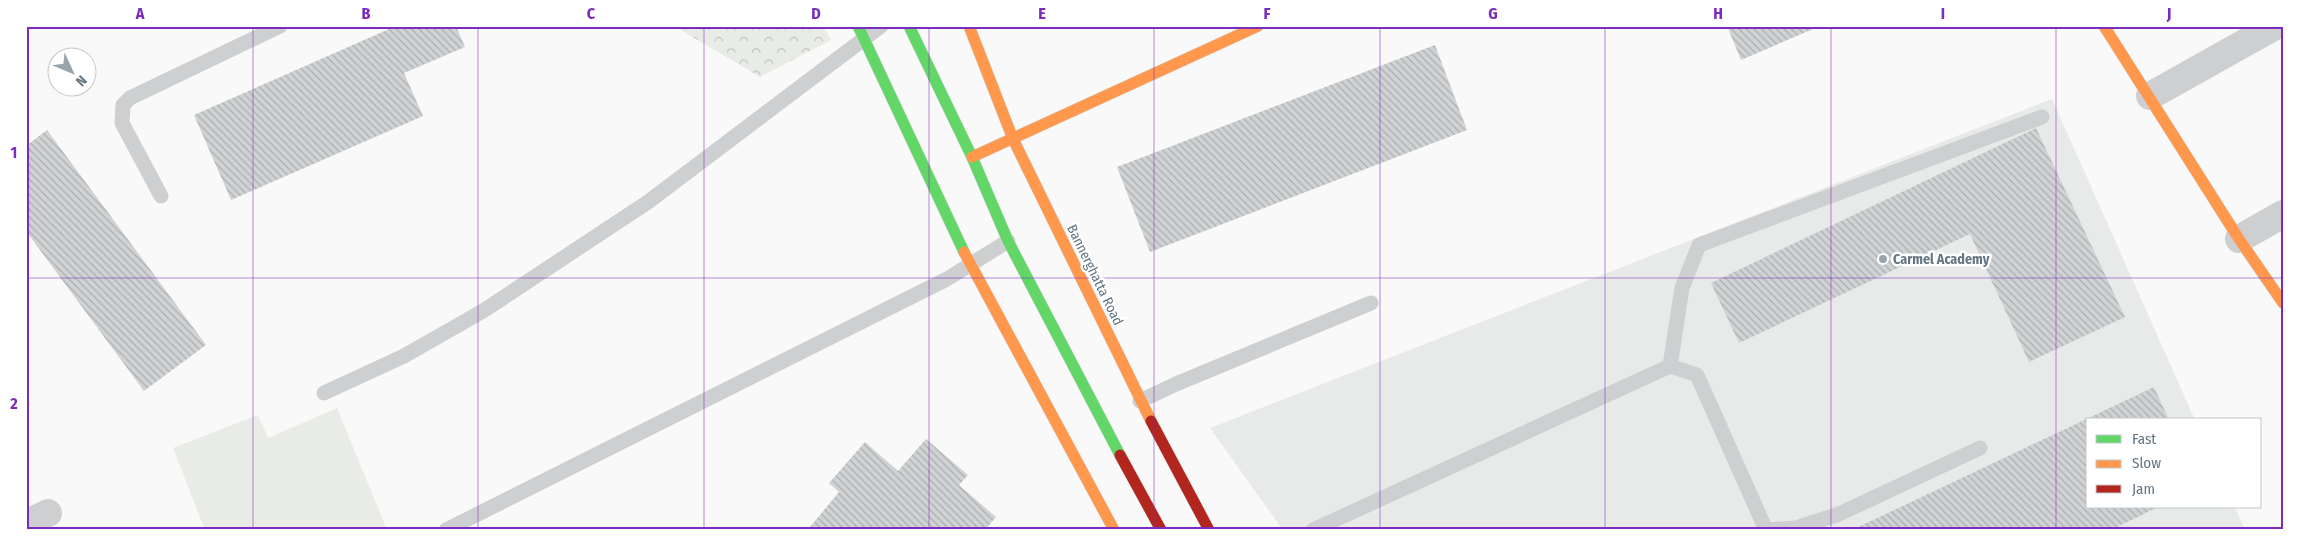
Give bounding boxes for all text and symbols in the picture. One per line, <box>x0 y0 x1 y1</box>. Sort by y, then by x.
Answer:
text: A <box>135 4 145 23</box>
text: B <box>362 4 371 23</box>
text: C <box>587 4 596 23</box>
text: D <box>811 4 821 23</box>
text: E <box>1038 4 1046 23</box>
text: F <box>1263 4 1271 23</box>
text: G <box>1488 4 1498 23</box>
text: H <box>1713 4 1723 23</box>
text: I <box>1941 4 1945 23</box>
text: J <box>2166 4 2171 23</box>
north arrow <box>48 48 98 98</box>
text: N <box>72 72 90 90</box>
text: 1 <box>11 143 17 162</box>
street label: Bannerghatta Road <box>1063 222 1127 328</box>
place label: Carmel Academy <box>1893 251 1990 268</box>
marker: Carmel Academy <box>1877 253 1889 265</box>
text: 2 <box>9 394 18 413</box>
legend <box>2086 418 2262 508</box>
text: Fast <box>2132 430 2156 448</box>
text: Slow <box>2132 454 2161 472</box>
text: Jam <box>2132 480 2155 498</box>

